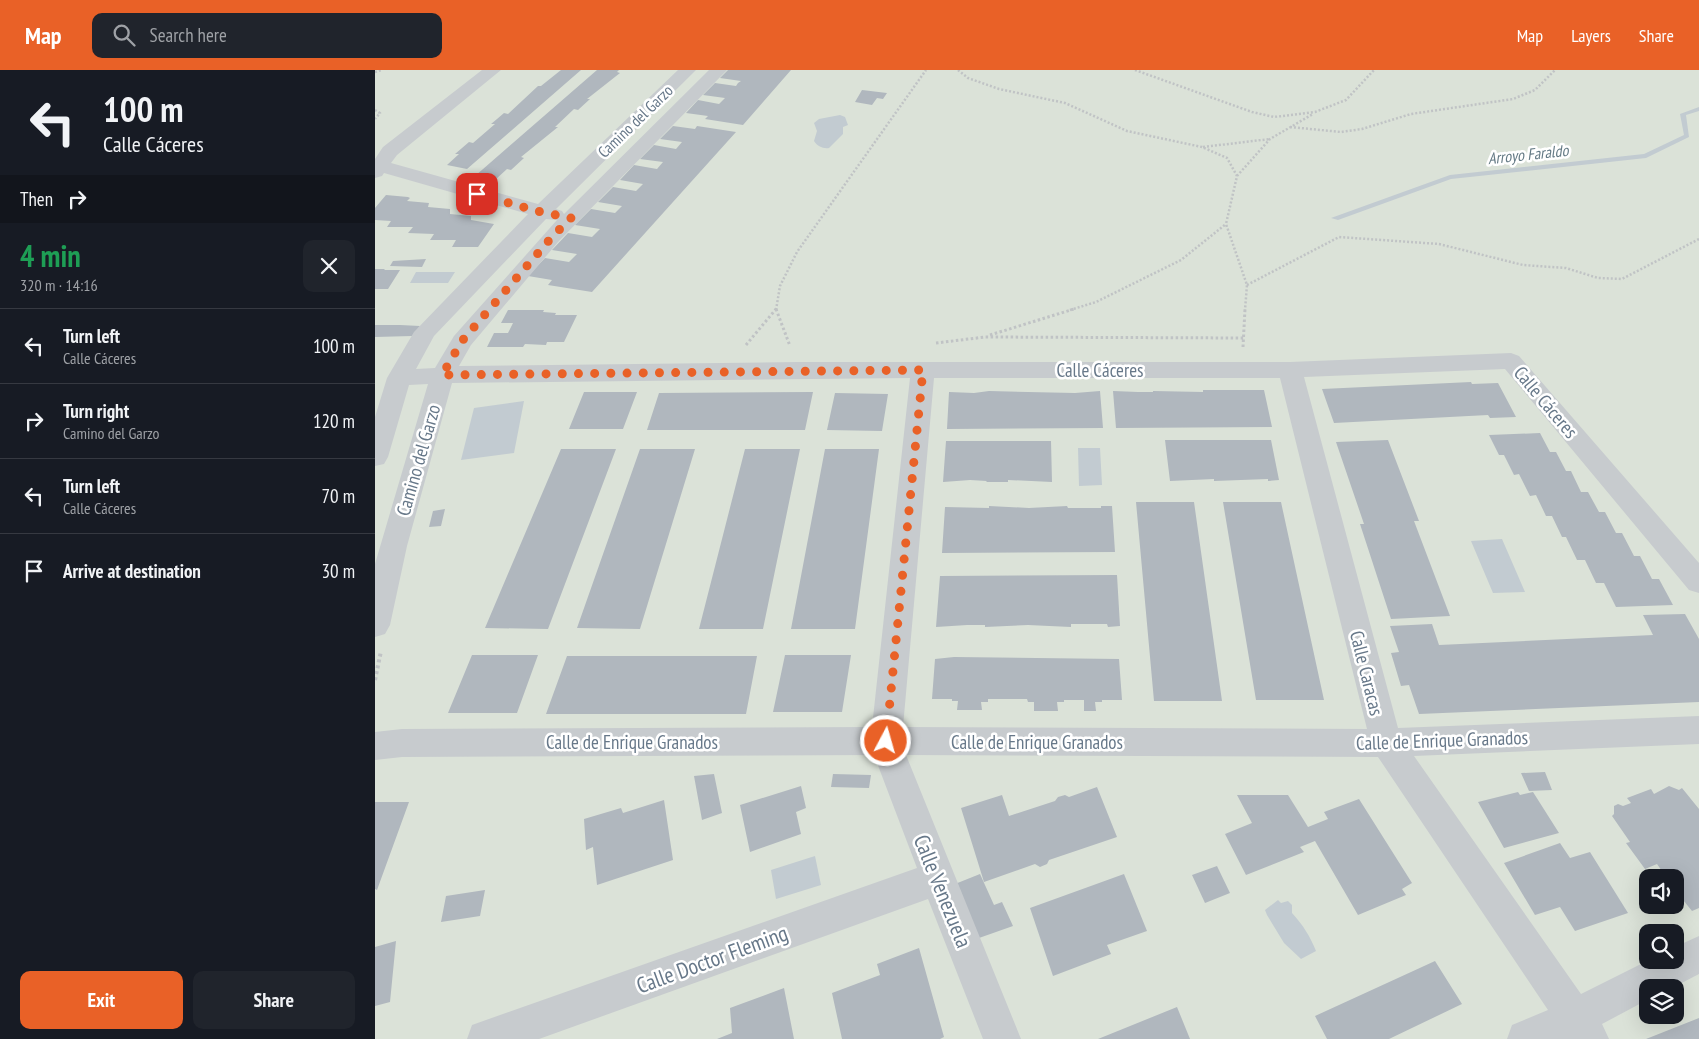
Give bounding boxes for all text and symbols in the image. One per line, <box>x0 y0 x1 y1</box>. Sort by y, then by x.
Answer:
search box <box>92 13 442 58</box>
text: Map <box>25 20 62 51</box>
icon: search <box>110 21 138 49</box>
text: Search here <box>150 23 227 47</box>
text: Map <box>1517 24 1543 47</box>
text: Layers <box>1571 24 1611 47</box>
text: Share <box>1639 24 1674 47</box>
street label: Camino del Garzo <box>593 80 677 162</box>
text: 100 m <box>103 86 184 132</box>
icon: left <box>20 90 85 155</box>
text: Calle Cáceres <box>103 130 204 158</box>
water label: Arroyo Faraldo <box>1487 140 1570 168</box>
pin <box>456 173 498 215</box>
icon: arrive <box>463 180 491 208</box>
icon: right <box>63 185 91 213</box>
text: Then <box>20 187 53 211</box>
text: 4 min <box>20 236 81 275</box>
button: close <box>303 240 355 292</box>
text: 320 m · 14:16 <box>20 275 98 295</box>
text: Turn left <box>63 324 120 348</box>
icon: left <box>20 332 48 360</box>
text: 100 m <box>313 334 355 358</box>
text: Calle Cáceres <box>63 348 136 368</box>
street label: Calle Cáceres <box>1057 358 1143 382</box>
street label: Calle Cáceres <box>1509 361 1583 443</box>
text: Turn right <box>63 399 129 423</box>
street label: Camino del Garzo <box>391 402 445 518</box>
icon: right <box>20 407 48 435</box>
text: 120 m <box>313 409 355 433</box>
text: Camino del Garzo <box>63 423 160 443</box>
text: Turn left <box>63 474 120 498</box>
icon: left <box>20 482 48 510</box>
text: 70 m <box>322 484 355 508</box>
text: Calle Cáceres <box>63 498 136 518</box>
icon: arrive <box>20 557 48 585</box>
text: Arrive at destination <box>63 559 201 583</box>
text: 30 m <box>322 559 355 583</box>
street label: Calle Caracas <box>1345 628 1389 718</box>
position arrow <box>859 714 911 766</box>
street label: Calle de Enrique Granados <box>1356 725 1528 755</box>
street label: Calle de Enrique Granados <box>546 730 718 754</box>
street label: Calle de Enrique Granados <box>951 730 1123 754</box>
street label: Calle Venezuela <box>908 830 978 952</box>
map controls <box>1639 869 1684 1024</box>
button: sound <box>1639 869 1684 914</box>
street label: Calle Doctor Fleming <box>632 919 792 999</box>
button: search <box>1639 924 1684 969</box>
button: Exit <box>20 971 183 1029</box>
button: Share <box>193 971 355 1029</box>
button: layers <box>1639 979 1684 1024</box>

